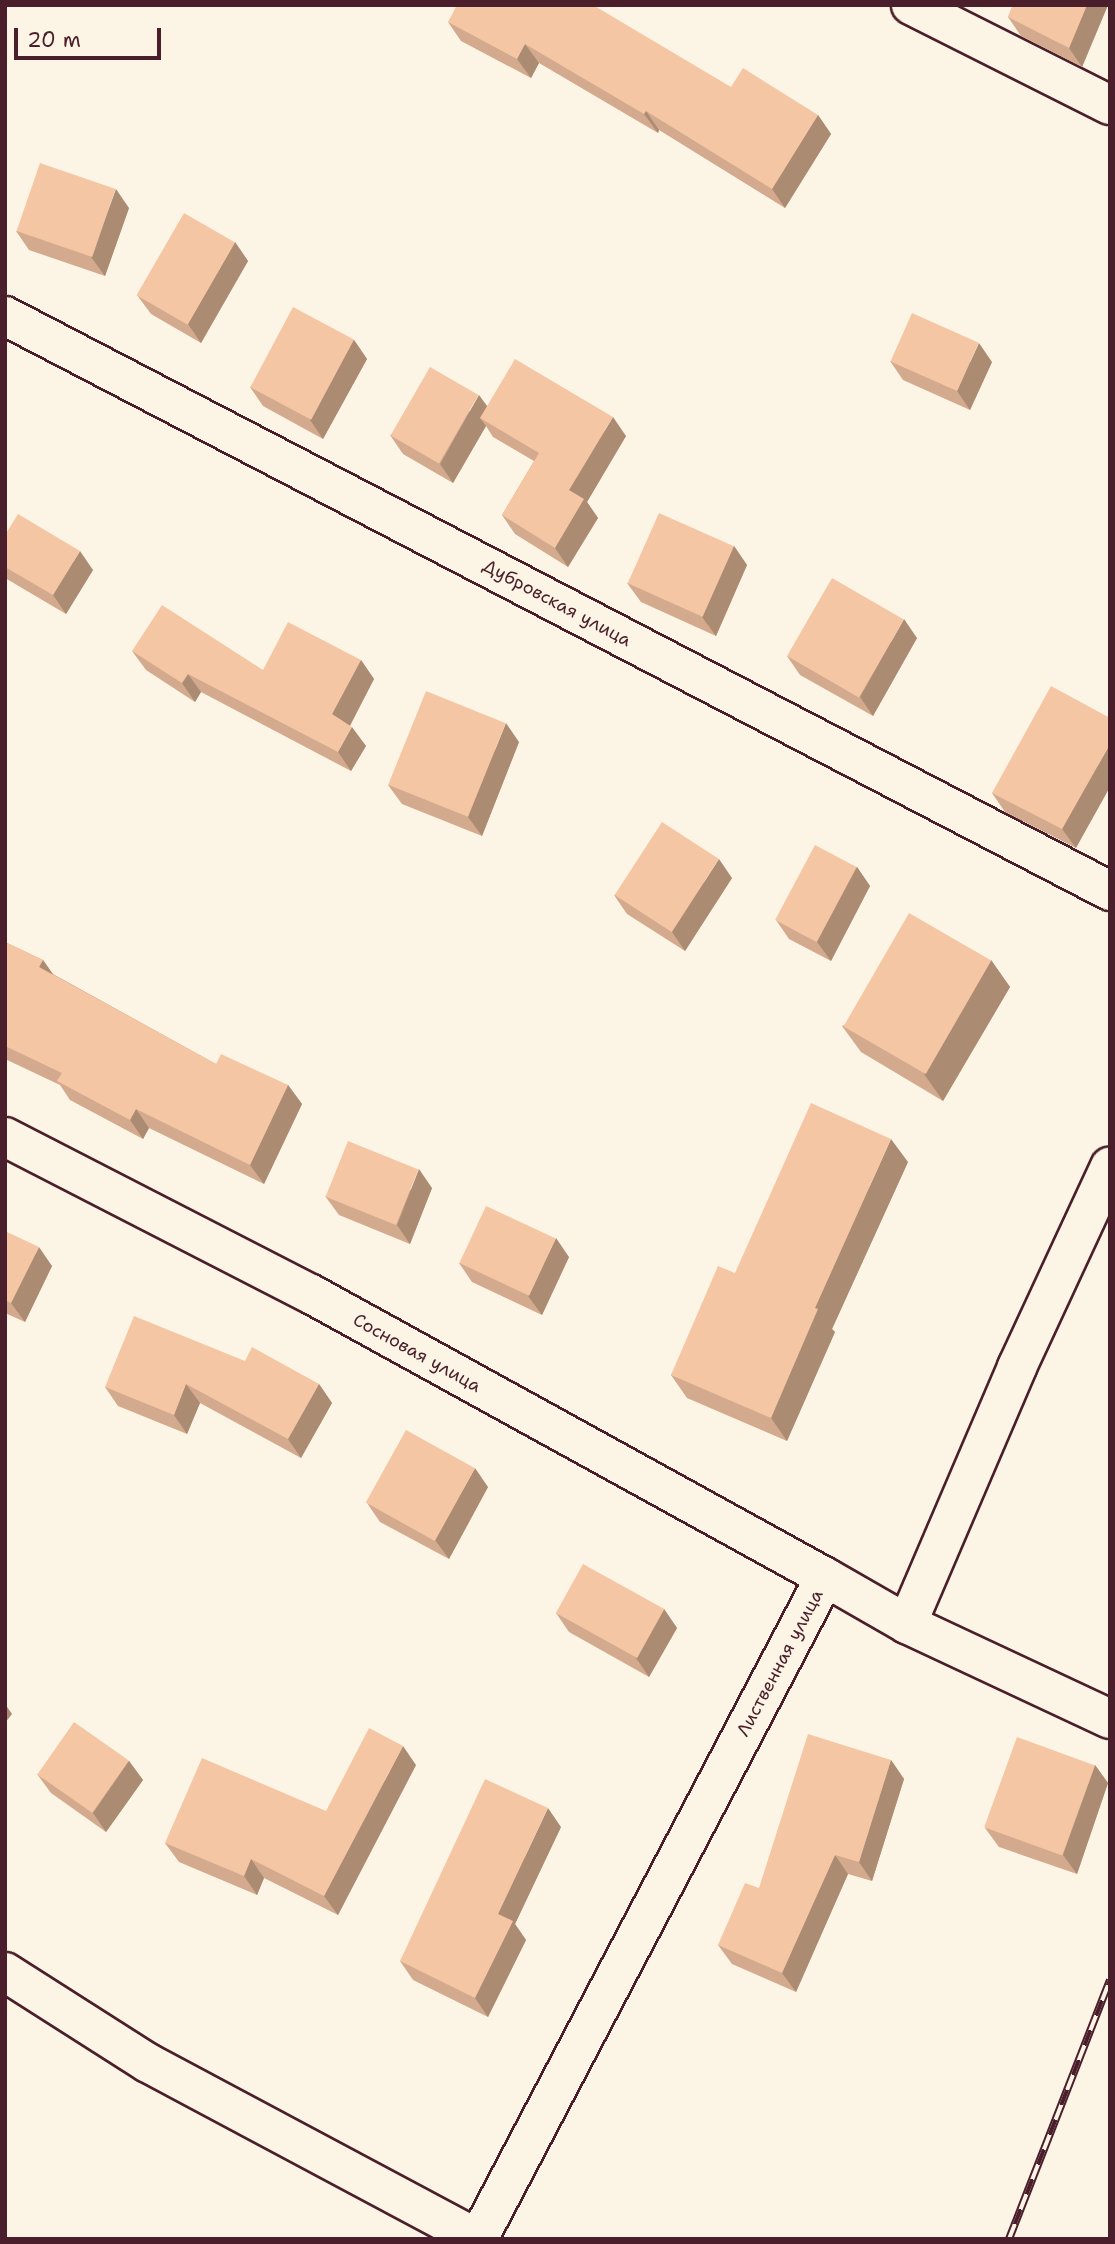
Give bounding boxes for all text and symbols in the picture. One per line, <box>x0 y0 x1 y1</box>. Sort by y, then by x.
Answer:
scale bar <box>18 14 164 58</box>
text: 20 m <box>27 26 81 54</box>
street label: Дубровская улица <box>479 555 635 651</box>
street label: Сосновая улица <box>349 1309 485 1397</box>
street label: Лиственная улица <box>732 1586 828 1740</box>

